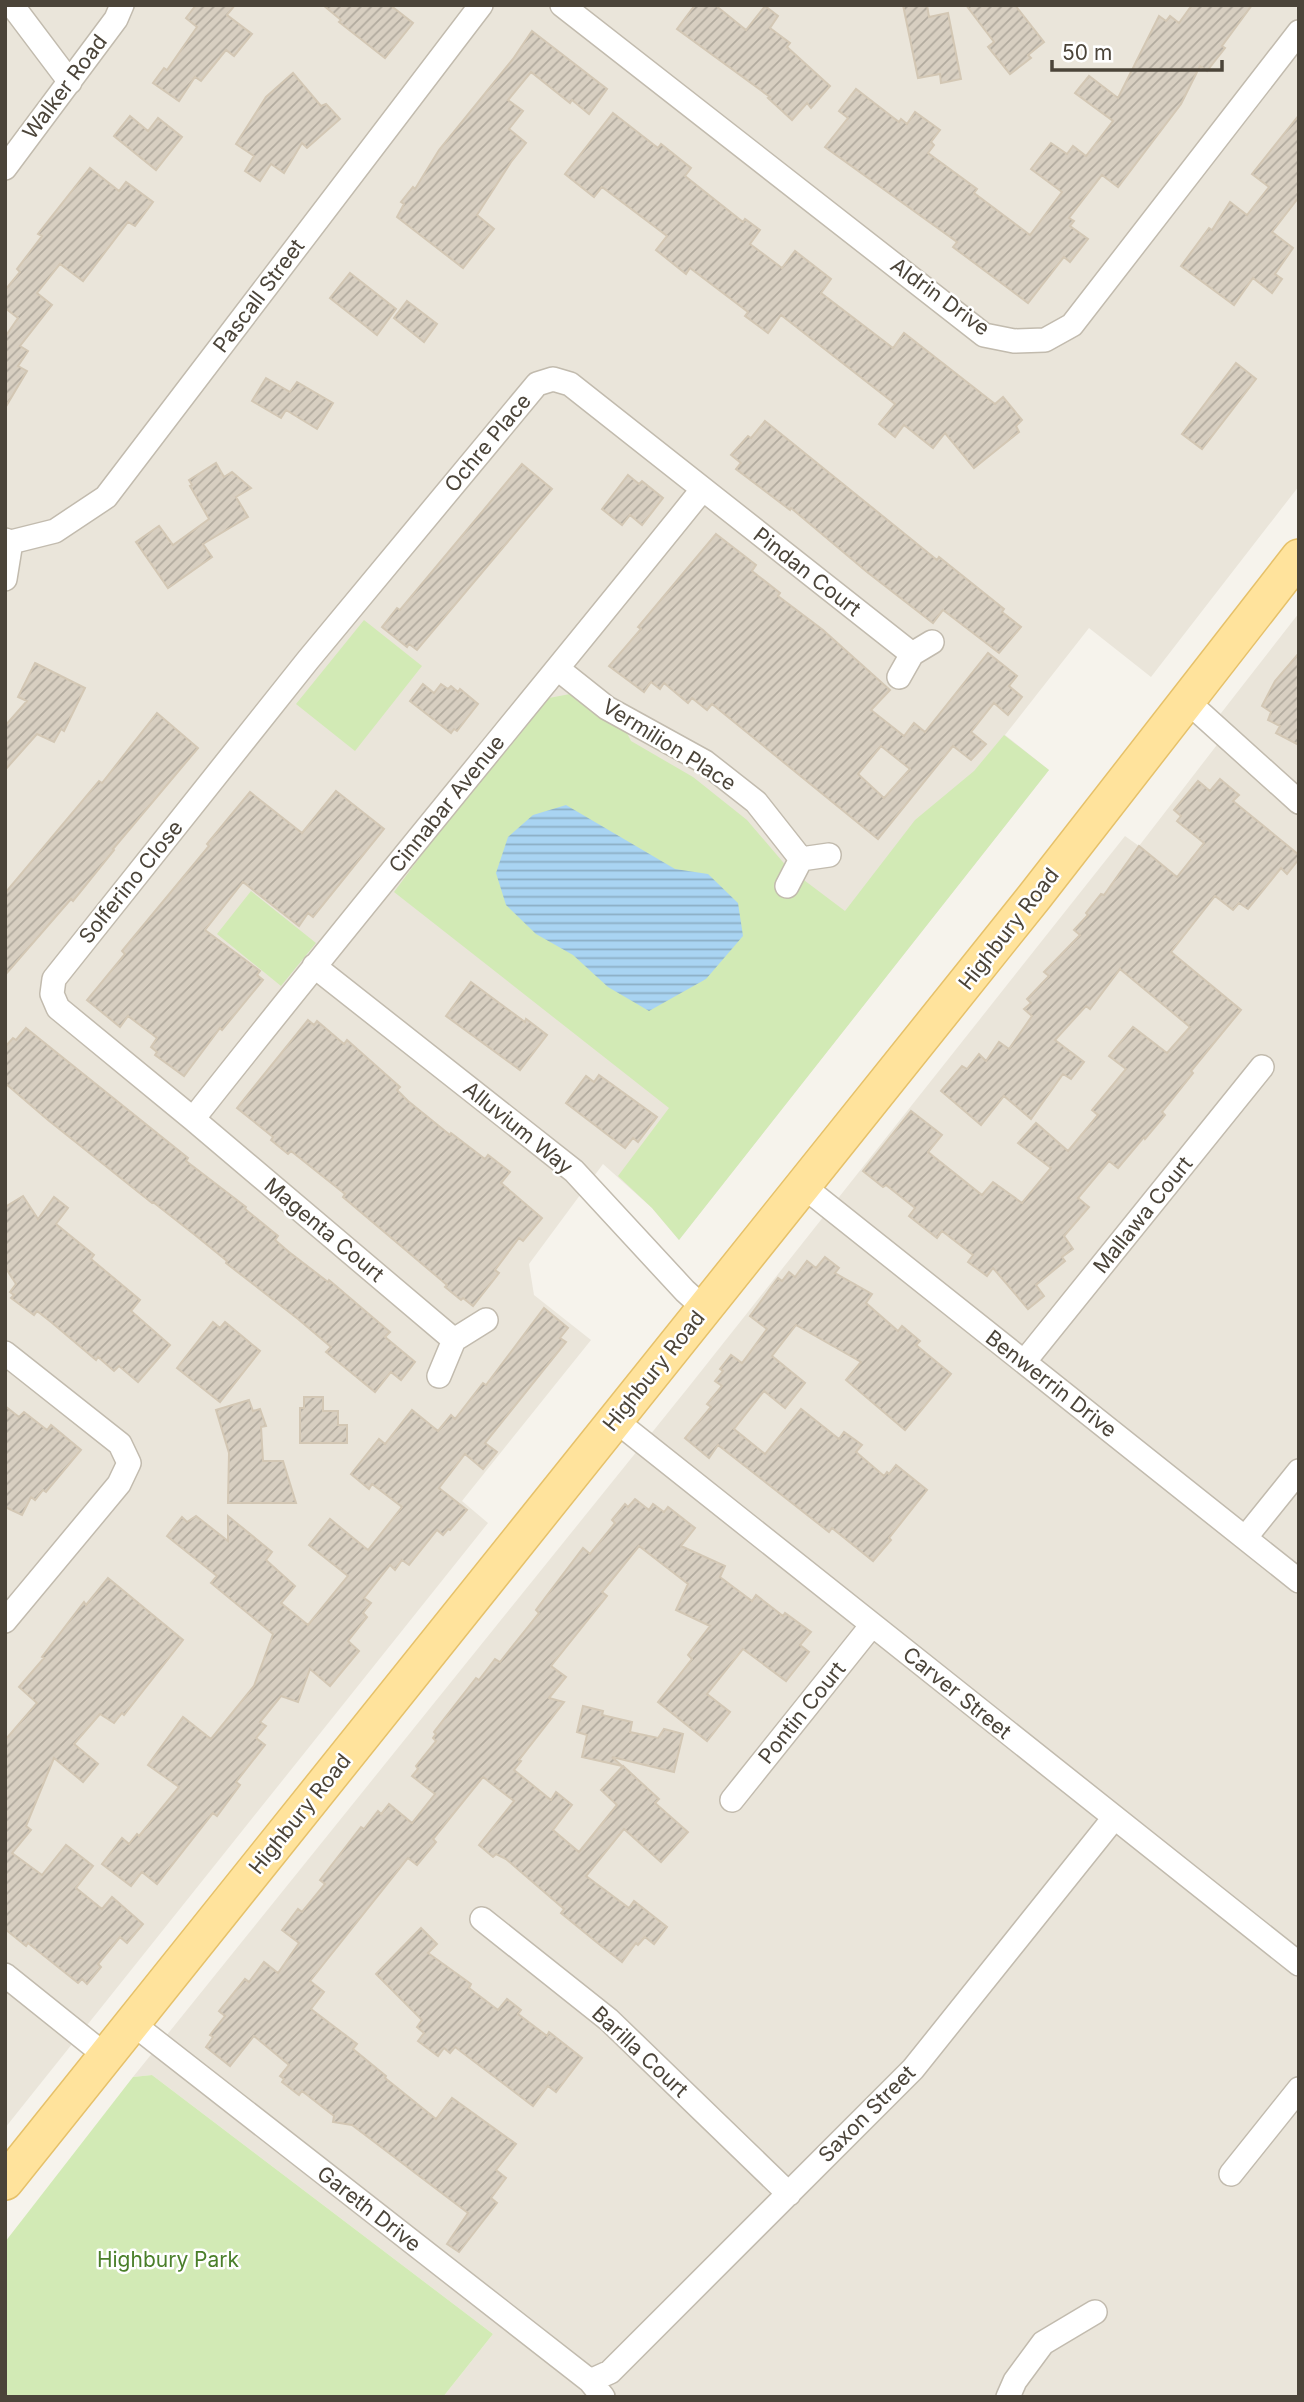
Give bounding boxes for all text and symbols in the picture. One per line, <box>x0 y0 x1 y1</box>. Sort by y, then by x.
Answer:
scale bar <box>1052 28 1222 72</box>
street label: Walker Road <box>17 30 112 144</box>
text: 50 m <box>1062 40 1112 65</box>
street label: Pascall Street <box>208 234 309 357</box>
street label: Aldrin Drive <box>886 252 995 341</box>
street label: Ochre Place <box>439 388 536 497</box>
street label: Pindan Court <box>749 522 866 621</box>
street label: Vermilion Place <box>598 693 741 796</box>
street label: Cinnabar Avenue <box>384 730 510 877</box>
street label: Solferino Close <box>73 815 188 948</box>
street label: Highbury Road <box>953 863 1064 995</box>
street label: Alluvium Way <box>459 1076 578 1179</box>
street label: Mallawa Court <box>1088 1151 1197 1278</box>
street label: Magenta Court <box>259 1172 389 1287</box>
street label: Highbury Road <box>597 1305 710 1436</box>
street label: Benwerrin Drive <box>981 1325 1122 1443</box>
street label: Carver Street <box>898 1641 1017 1744</box>
street label: Pontin Court <box>753 1657 850 1769</box>
street label: Highbury Road <box>243 1748 356 1879</box>
street label: Barilla Court <box>587 2001 694 2103</box>
street label: Saxon Street <box>813 2060 920 2167</box>
street label: Gareth Drive <box>313 2160 426 2257</box>
park label: Highbury Park <box>97 2247 240 2272</box>

